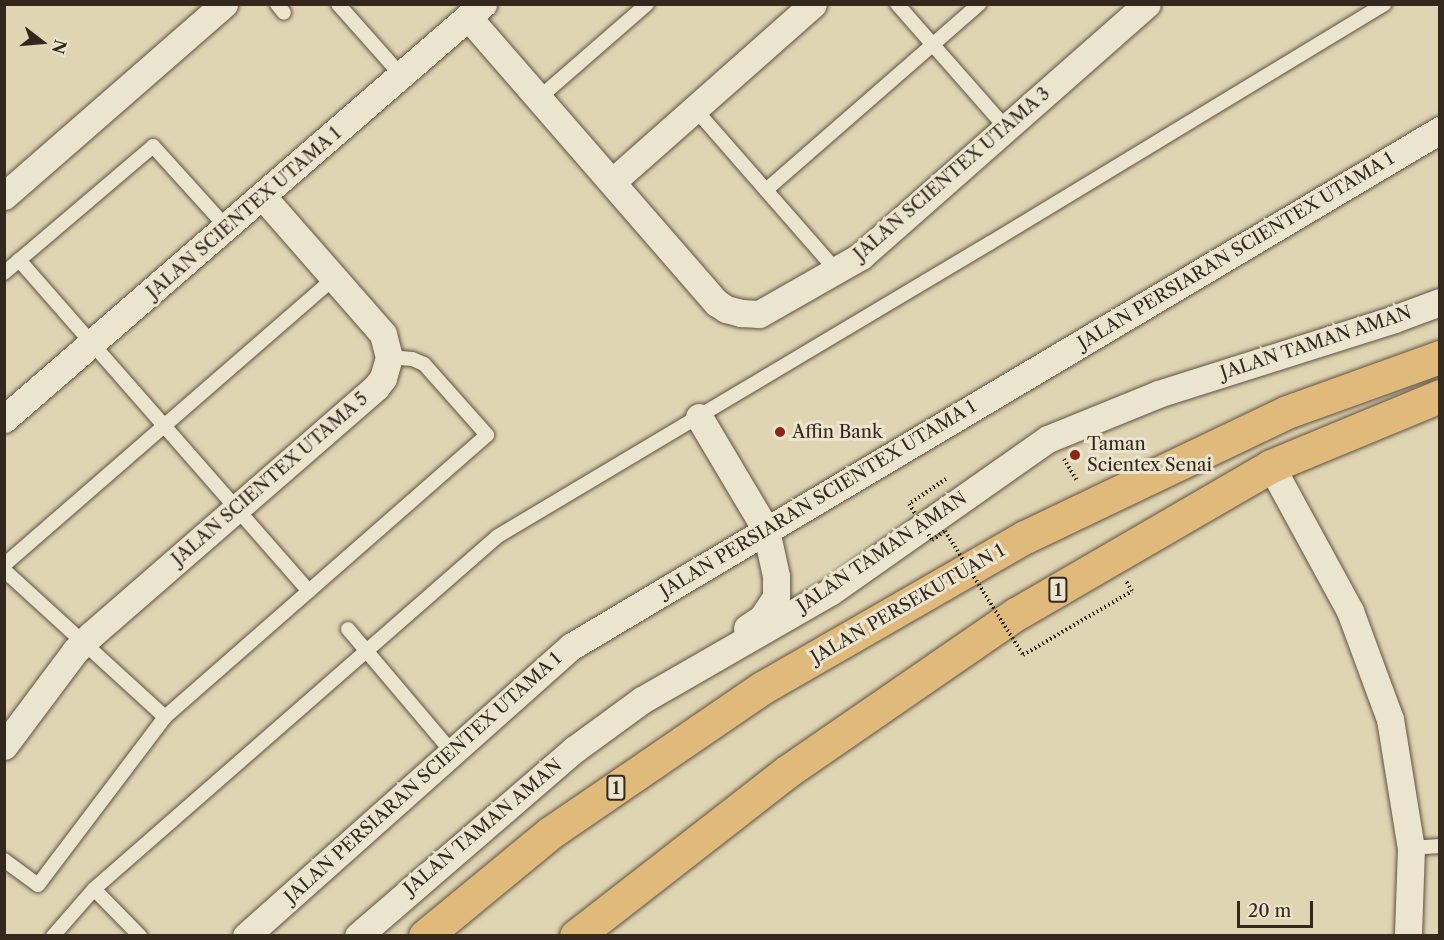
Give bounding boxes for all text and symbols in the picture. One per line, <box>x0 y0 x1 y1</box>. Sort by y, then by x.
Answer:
north arrow <box>12 12 72 72</box>
text: N <box>48 38 71 56</box>
street label: JALAN SCIENTEX UTAMA 3 <box>849 83 1055 265</box>
street label: JALAN SCIENTEX UTAMA 1 <box>142 122 346 304</box>
street label: JALAN PERSIARAN SCIENTEX UTAMA 1 <box>1074 148 1398 354</box>
street label: JALAN TAMAN AMAN <box>1217 302 1415 384</box>
street label: JALAN SCIENTEX UTAMA 5 <box>167 388 373 570</box>
street label: JALAN PERSIARAN SCIENTEX UTAMA 1 <box>656 396 980 602</box>
place label: Affin Bank <box>792 421 882 443</box>
marker: Affin Bank <box>773 425 787 439</box>
place label: Taman Scientex Senai <box>1087 434 1212 476</box>
marker: Taman Scientex Senai <box>1068 448 1082 462</box>
street label: JALAN TAMAN AMAN <box>793 487 971 617</box>
street label: JALAN PERSEKUTUAN 1 <box>807 540 1009 668</box>
road number: 1 <box>1048 577 1068 603</box>
street label: JALAN PERSIARAN SCIENTEX UTAMA 1 <box>280 648 566 908</box>
street label: JALAN TAMAN AMAN <box>399 754 567 900</box>
road number: 1 <box>606 775 626 801</box>
scale bar <box>1240 889 1316 927</box>
text: 20 m <box>1248 900 1291 922</box>

